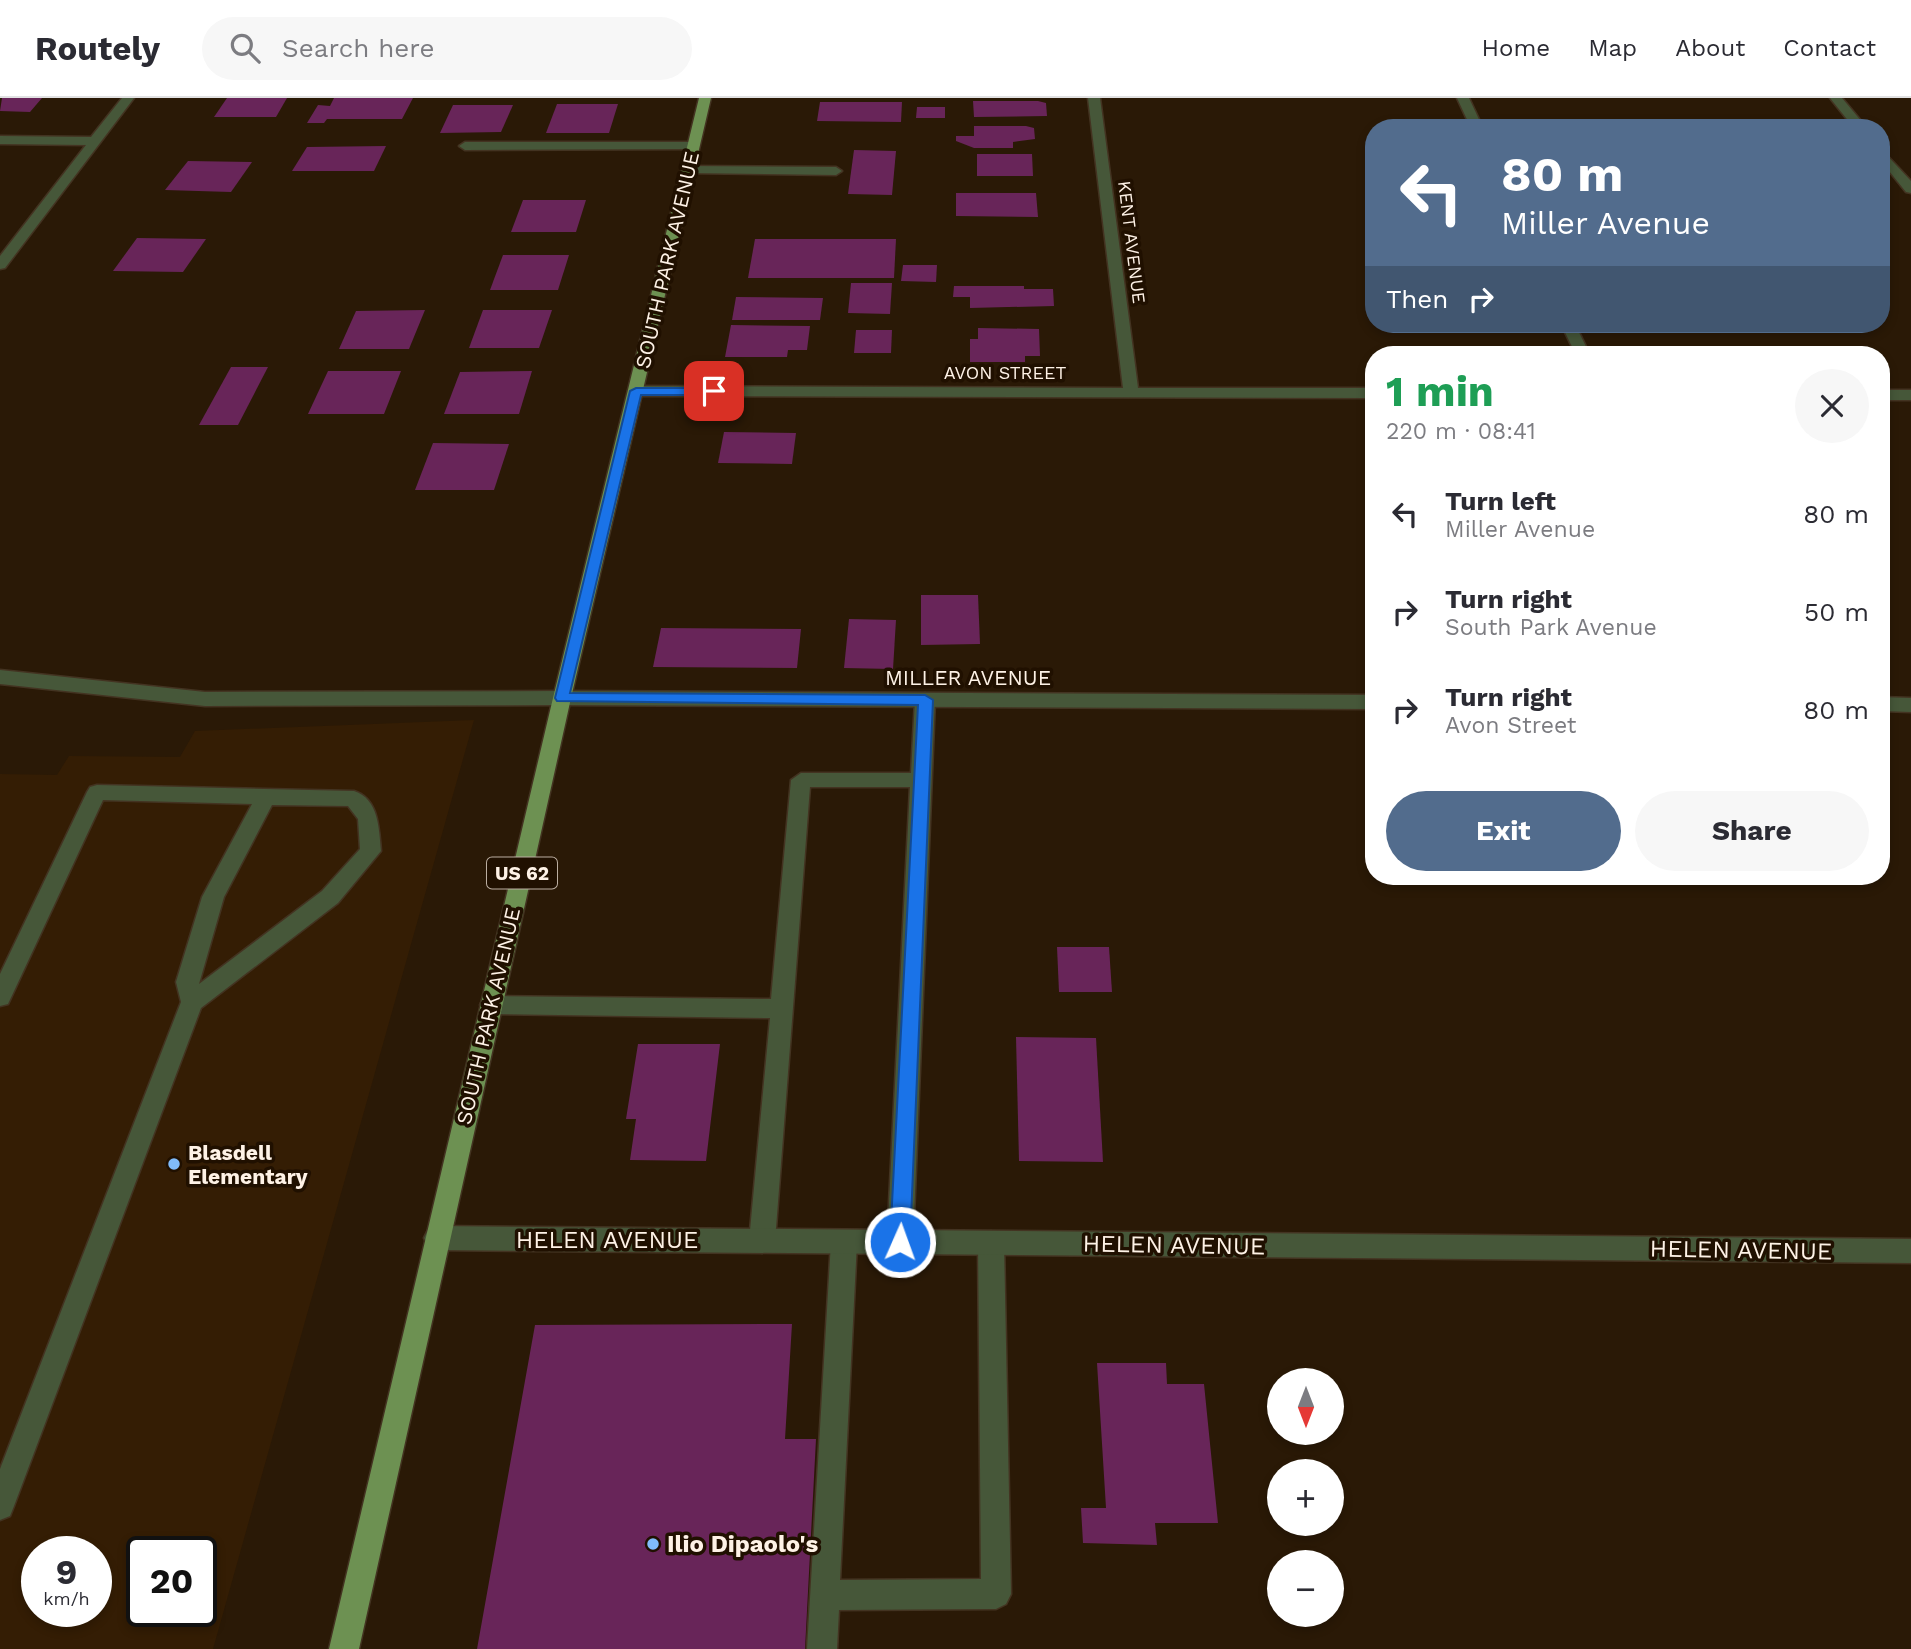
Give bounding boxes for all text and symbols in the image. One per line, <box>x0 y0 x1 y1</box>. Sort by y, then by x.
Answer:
search box <box>202 17 692 80</box>
text: Routely <box>35 29 160 68</box>
icon: search <box>226 29 264 67</box>
text: Search here <box>282 33 434 63</box>
text: Home <box>1482 34 1550 62</box>
text: Map <box>1588 34 1637 62</box>
text: About <box>1675 34 1745 62</box>
text: Contact <box>1783 34 1876 62</box>
text: 80 m <box>1501 145 1623 203</box>
icon: left <box>1386 147 1477 238</box>
street label: SOUTH PARK AVENUE <box>630 149 704 371</box>
street label: KENT AVENUE <box>1114 179 1150 305</box>
text: Miller Avenue <box>1501 204 1710 242</box>
icon: right <box>1462 280 1500 318</box>
text: Then <box>1386 284 1448 314</box>
pin <box>684 361 744 421</box>
street label: AVON STREET <box>944 362 1066 383</box>
text: 1 min <box>1386 367 1494 416</box>
button: close <box>1795 369 1869 443</box>
icon: arrive <box>695 372 733 410</box>
text: 220 m · 08:41 <box>1386 418 1536 445</box>
text: Turn left <box>1445 486 1556 516</box>
icon: left <box>1386 495 1424 533</box>
text: 80 m <box>1803 499 1869 529</box>
text: Miller Avenue <box>1445 516 1595 543</box>
text: Turn right <box>1445 584 1572 614</box>
icon: right <box>1386 593 1424 631</box>
text: 50 m <box>1804 597 1869 627</box>
text: South Park Avenue <box>1445 614 1657 641</box>
street label: MILLER AVENUE <box>885 665 1051 690</box>
text: Turn right <box>1445 682 1572 712</box>
icon: right <box>1386 691 1424 729</box>
text: 80 m <box>1803 695 1869 725</box>
text: Avon Street <box>1445 712 1577 739</box>
button: Exit <box>1386 791 1621 871</box>
button: Share <box>1635 791 1869 871</box>
road number: US 62 <box>487 858 557 888</box>
street label: SOUTH PARK AVENUE <box>451 905 525 1127</box>
place label: Blasdell Elementary <box>188 1140 308 1189</box>
marker: Blasdell Elementary <box>166 1156 182 1172</box>
position arrow <box>863 1205 937 1279</box>
street label: HELEN AVENUE <box>516 1226 698 1254</box>
street label: HELEN AVENUE <box>1082 1229 1266 1261</box>
street label: HELEN AVENUE <box>1649 1234 1833 1266</box>
north arrow <box>1267 1368 1344 1446</box>
map controls <box>1267 1368 1344 1627</box>
button: + <box>1267 1459 1344 1536</box>
place label: Ilio Dipaolo's <box>667 1530 818 1558</box>
speed limit sign: 20 <box>126 1536 217 1627</box>
marker: Ilio Dipaolo's <box>645 1536 661 1552</box>
button: − <box>1267 1550 1344 1627</box>
text: 9 <box>56 1551 77 1593</box>
text: km/h <box>43 1588 90 1609</box>

